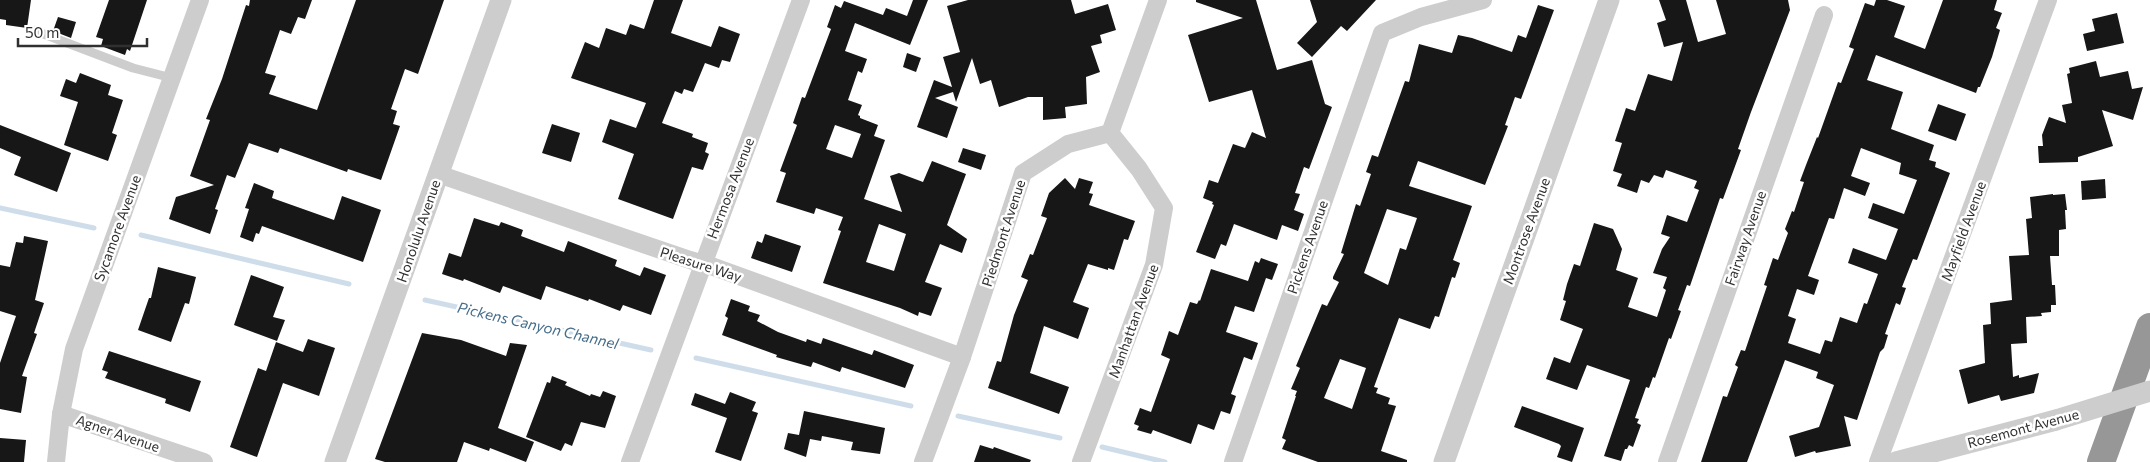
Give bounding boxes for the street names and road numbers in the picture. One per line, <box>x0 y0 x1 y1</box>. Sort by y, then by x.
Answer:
street label: Hermosa Avenue <box>703 135 757 241</box>
street label: Sycamore Avenue <box>90 173 144 283</box>
street label: Montrose Avenue <box>1499 175 1553 287</box>
street label: Honolulu Avenue <box>392 177 444 285</box>
street label: Piedmont Avenue <box>978 177 1028 289</box>
street label: Mayfield Avenue <box>1937 179 1989 283</box>
street label: Fairway Avenue <box>1721 188 1769 288</box>
street label: Pickens Avenue <box>1283 198 1331 296</box>
street label: Pleasure Way <box>658 243 744 285</box>
street label: Manhattan Avenue <box>1104 262 1162 380</box>
street label: Rosemont Avenue <box>1965 405 2081 451</box>
street label: Agner Avenue <box>74 411 162 455</box>

